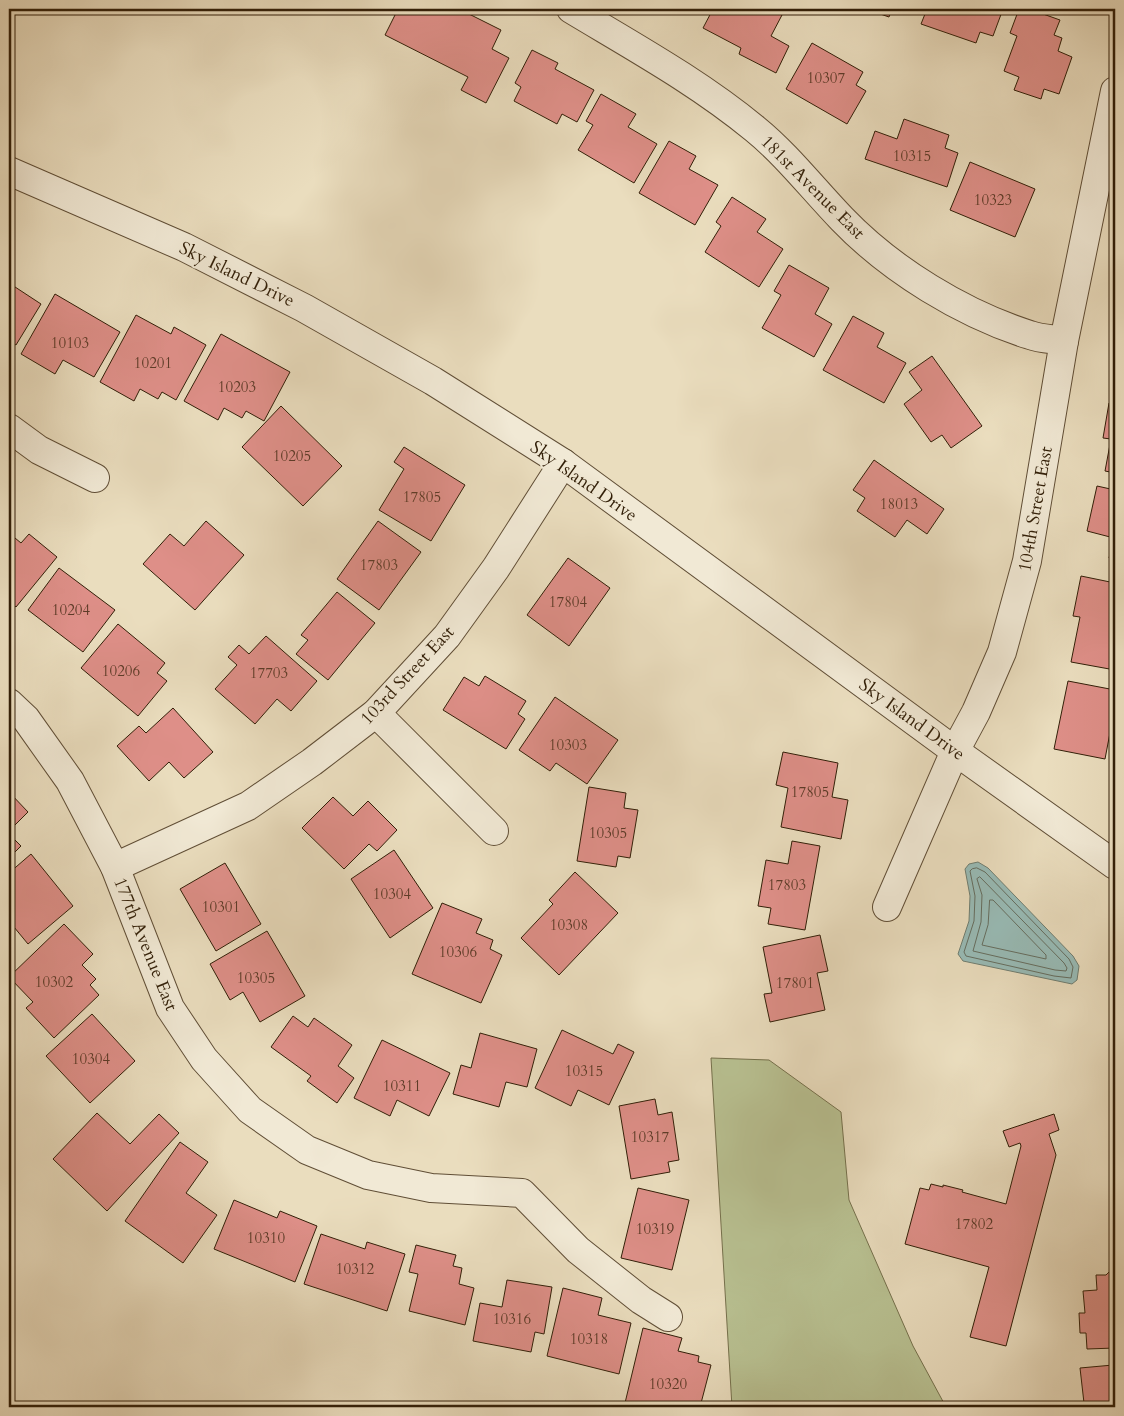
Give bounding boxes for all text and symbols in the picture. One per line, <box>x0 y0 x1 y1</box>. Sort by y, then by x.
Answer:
house number: 10307 <box>807 68 846 88</box>
street label: 181st Avenue East <box>755 130 870 245</box>
house number: 10315 <box>893 146 931 166</box>
house number: 10323 <box>974 190 1012 210</box>
street label: Sky Island Drive <box>175 236 299 313</box>
house number: 10103 <box>51 333 89 353</box>
house number: 10201 <box>134 353 172 373</box>
house number: 10203 <box>218 377 256 397</box>
street label: Sky Island Drive <box>525 435 642 528</box>
street label: 104th Street East <box>1012 444 1059 574</box>
house number: 10205 <box>273 446 311 466</box>
house number: 17805 <box>403 487 441 507</box>
house number: 18013 <box>880 494 918 514</box>
house number: 17803 <box>360 555 398 575</box>
house number: 17804 <box>549 592 588 612</box>
house number: 10204 <box>52 600 91 620</box>
street label: 103rd Street East <box>355 620 460 730</box>
house number: 10206 <box>102 661 141 681</box>
house number: 17703 <box>250 663 288 683</box>
street label: Sky Island Drive <box>854 672 970 766</box>
house number: 10303 <box>549 735 587 755</box>
house number: 17805 <box>791 782 829 802</box>
house number: 10305 <box>589 823 627 843</box>
street label: 177th Avenue East <box>107 874 184 1015</box>
house number: 17803 <box>768 875 806 895</box>
house number: 10304 <box>373 884 412 904</box>
house number: 10301 <box>202 897 240 917</box>
house number: 10308 <box>550 915 588 935</box>
house number: 10306 <box>439 942 478 962</box>
house number: 10305 <box>237 968 275 988</box>
house number: 10302 <box>35 972 74 992</box>
house number: 17801 <box>776 973 814 993</box>
house number: 10304 <box>72 1049 111 1069</box>
house number: 10315 <box>565 1061 603 1081</box>
house number: 10311 <box>383 1076 421 1096</box>
house number: 10317 <box>631 1127 670 1147</box>
house number: 17802 <box>955 1214 994 1234</box>
house number: 10319 <box>636 1219 675 1239</box>
house number: 10310 <box>247 1228 286 1248</box>
house number: 10312 <box>336 1259 375 1279</box>
house number: 10316 <box>493 1309 532 1329</box>
house number: 10318 <box>570 1329 608 1349</box>
house number: 10320 <box>649 1374 688 1394</box>

